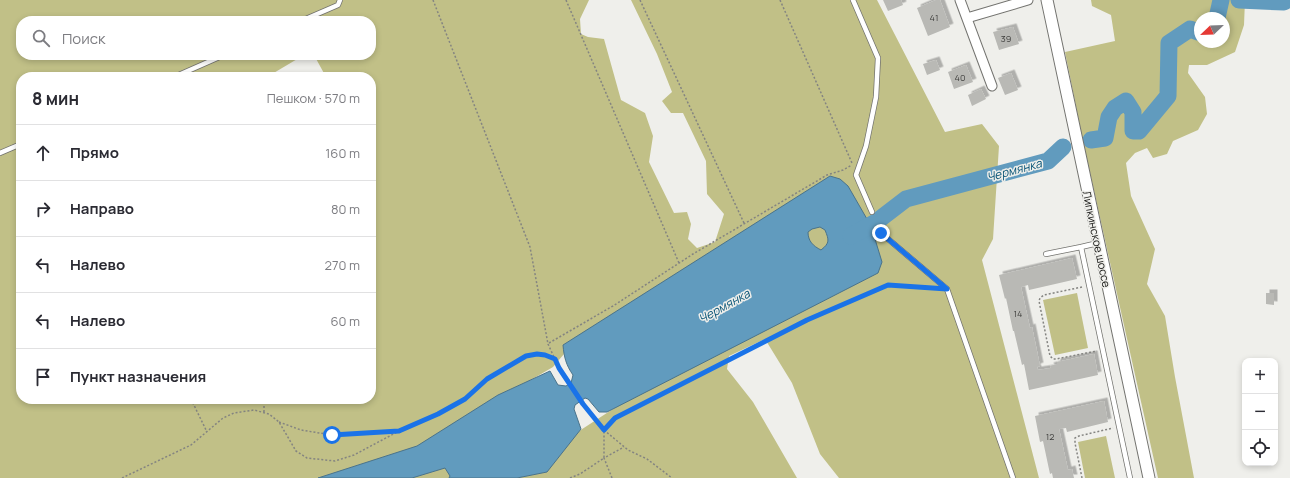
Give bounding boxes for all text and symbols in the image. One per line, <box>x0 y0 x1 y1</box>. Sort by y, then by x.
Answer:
house number: 41 <box>930 11 938 24</box>
north arrow <box>1194 12 1230 48</box>
search box <box>16 16 376 60</box>
icon: search <box>30 27 52 49</box>
text: Поиск <box>62 28 106 49</box>
house number: 39 <box>1001 32 1011 45</box>
house number: 40 <box>955 71 965 84</box>
text: 8 мин <box>32 87 79 110</box>
text: Пешком · 570 m <box>267 89 360 107</box>
icon: ahead <box>32 142 54 164</box>
text: Прямо <box>70 142 119 163</box>
text: 160 m <box>325 144 360 162</box>
water label: Чермянка <box>985 154 1045 186</box>
street label: Липкинское шоссе <box>1079 189 1115 289</box>
icon: right <box>32 198 54 220</box>
text: Направо <box>70 198 134 219</box>
text: 80 m <box>331 200 360 218</box>
route end <box>872 224 890 242</box>
icon: left <box>32 254 54 276</box>
text: Налево <box>70 254 125 275</box>
text: 270 m <box>325 256 360 274</box>
water label: Чермянка <box>695 284 754 327</box>
house number: 14 <box>1014 307 1022 320</box>
icon: left <box>32 310 54 332</box>
text: Налево <box>70 310 125 331</box>
text: 60 m <box>330 312 360 330</box>
map controls <box>1242 358 1278 466</box>
button: + <box>1242 358 1278 394</box>
icon: arrive <box>32 366 54 388</box>
text: Пункт назначения <box>70 366 206 387</box>
button: − <box>1242 394 1278 430</box>
route start <box>323 426 341 444</box>
house number: 12 <box>1046 430 1054 443</box>
button: locate <box>1242 430 1278 466</box>

